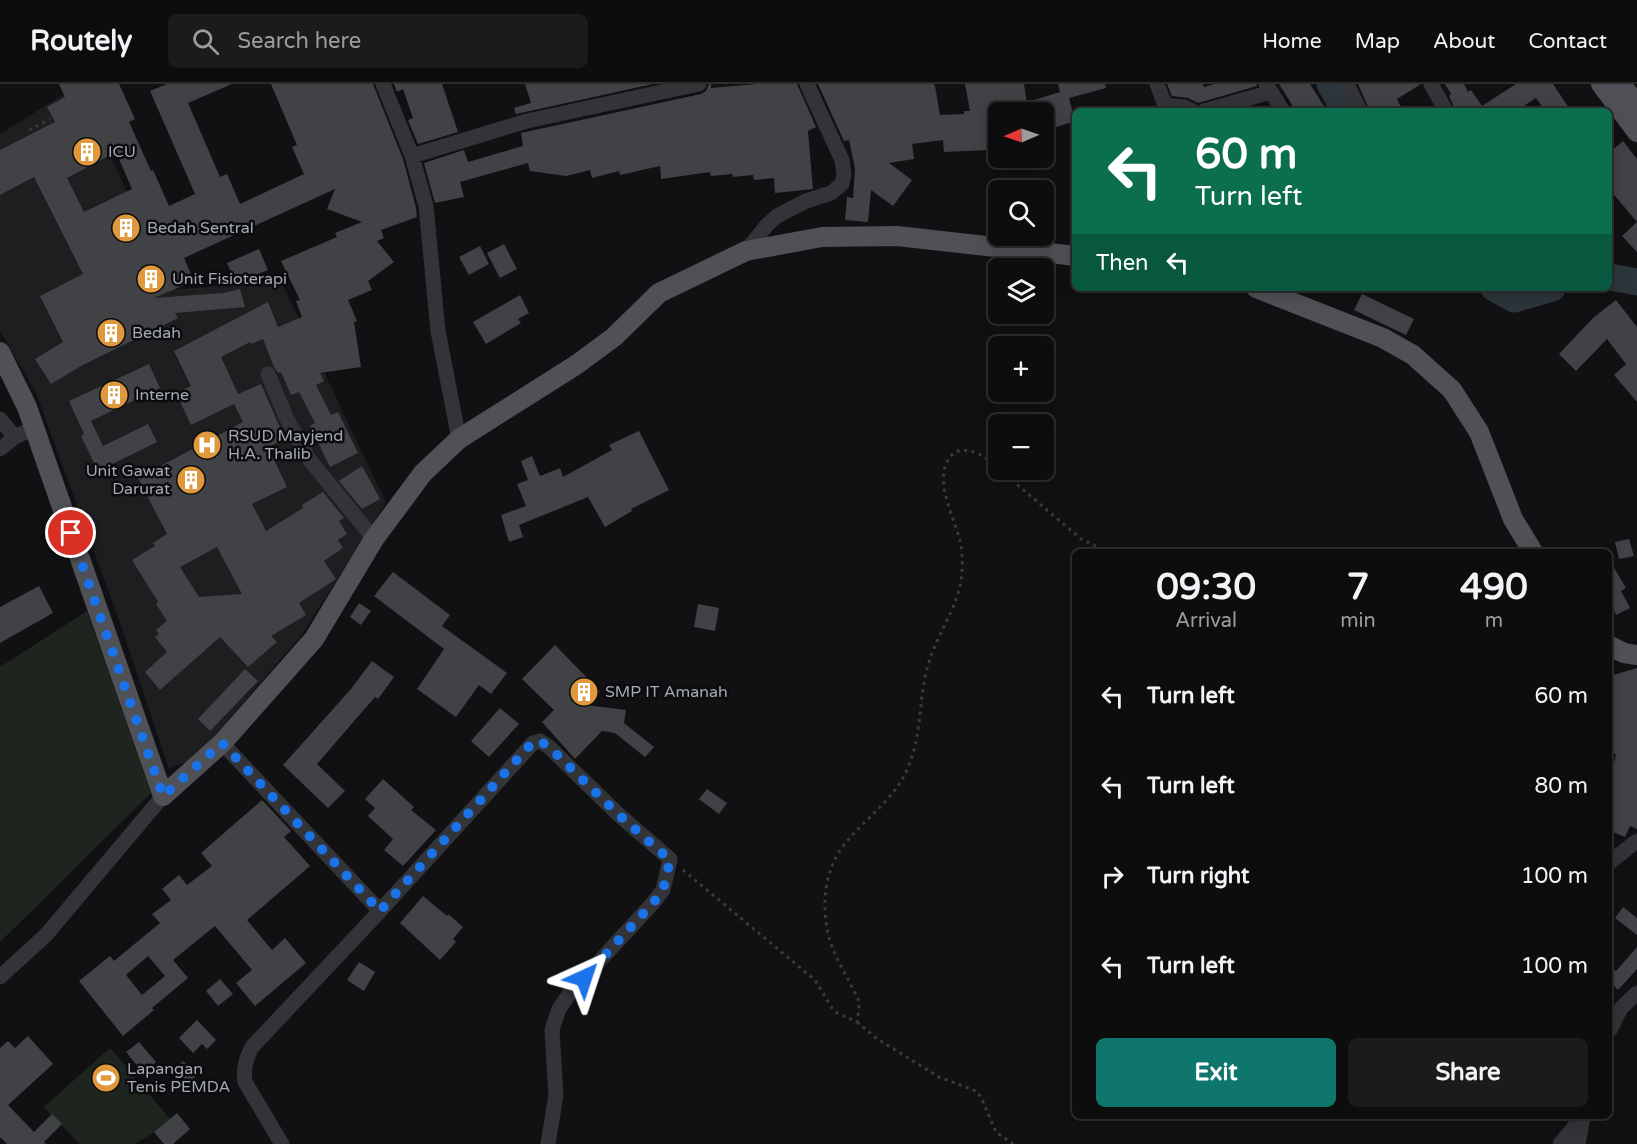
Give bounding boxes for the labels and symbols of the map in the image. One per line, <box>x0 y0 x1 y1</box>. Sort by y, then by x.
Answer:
north arrow <box>988 102 1054 168</box>
building icon: ICU <box>71 136 103 168</box>
place label: ICU <box>108 142 136 162</box>
building icon: Bedah Sentral <box>110 212 142 244</box>
place label: Bedah Sentral <box>147 218 254 238</box>
building icon: Unit Fisioterapi <box>135 263 167 295</box>
place label: Unit Fisioterapi <box>172 269 287 289</box>
building icon: Bedah <box>95 317 127 349</box>
place label: Bedah <box>132 323 181 343</box>
building icon: Interne <box>98 379 130 411</box>
place label: Interne <box>135 385 189 405</box>
place label: RSUD Mayjend H.A. Thalib <box>228 426 343 464</box>
hospital icon: RSUD Mayjend H.A. Thalib <box>191 429 223 461</box>
place label: Unit Gawat Darurat <box>86 461 170 499</box>
building icon: Unit Gawat Darurat <box>175 464 207 496</box>
pin <box>45 507 96 558</box>
building icon: SMP IT Amanah <box>568 676 600 708</box>
place label: SMP IT Amanah <box>605 682 728 702</box>
position arrow <box>552 946 616 1010</box>
place label: Lapangan Tenis PEMDA <box>127 1059 231 1097</box>
sports icon: Lapangan Tenis PEMDA <box>90 1062 122 1094</box>

